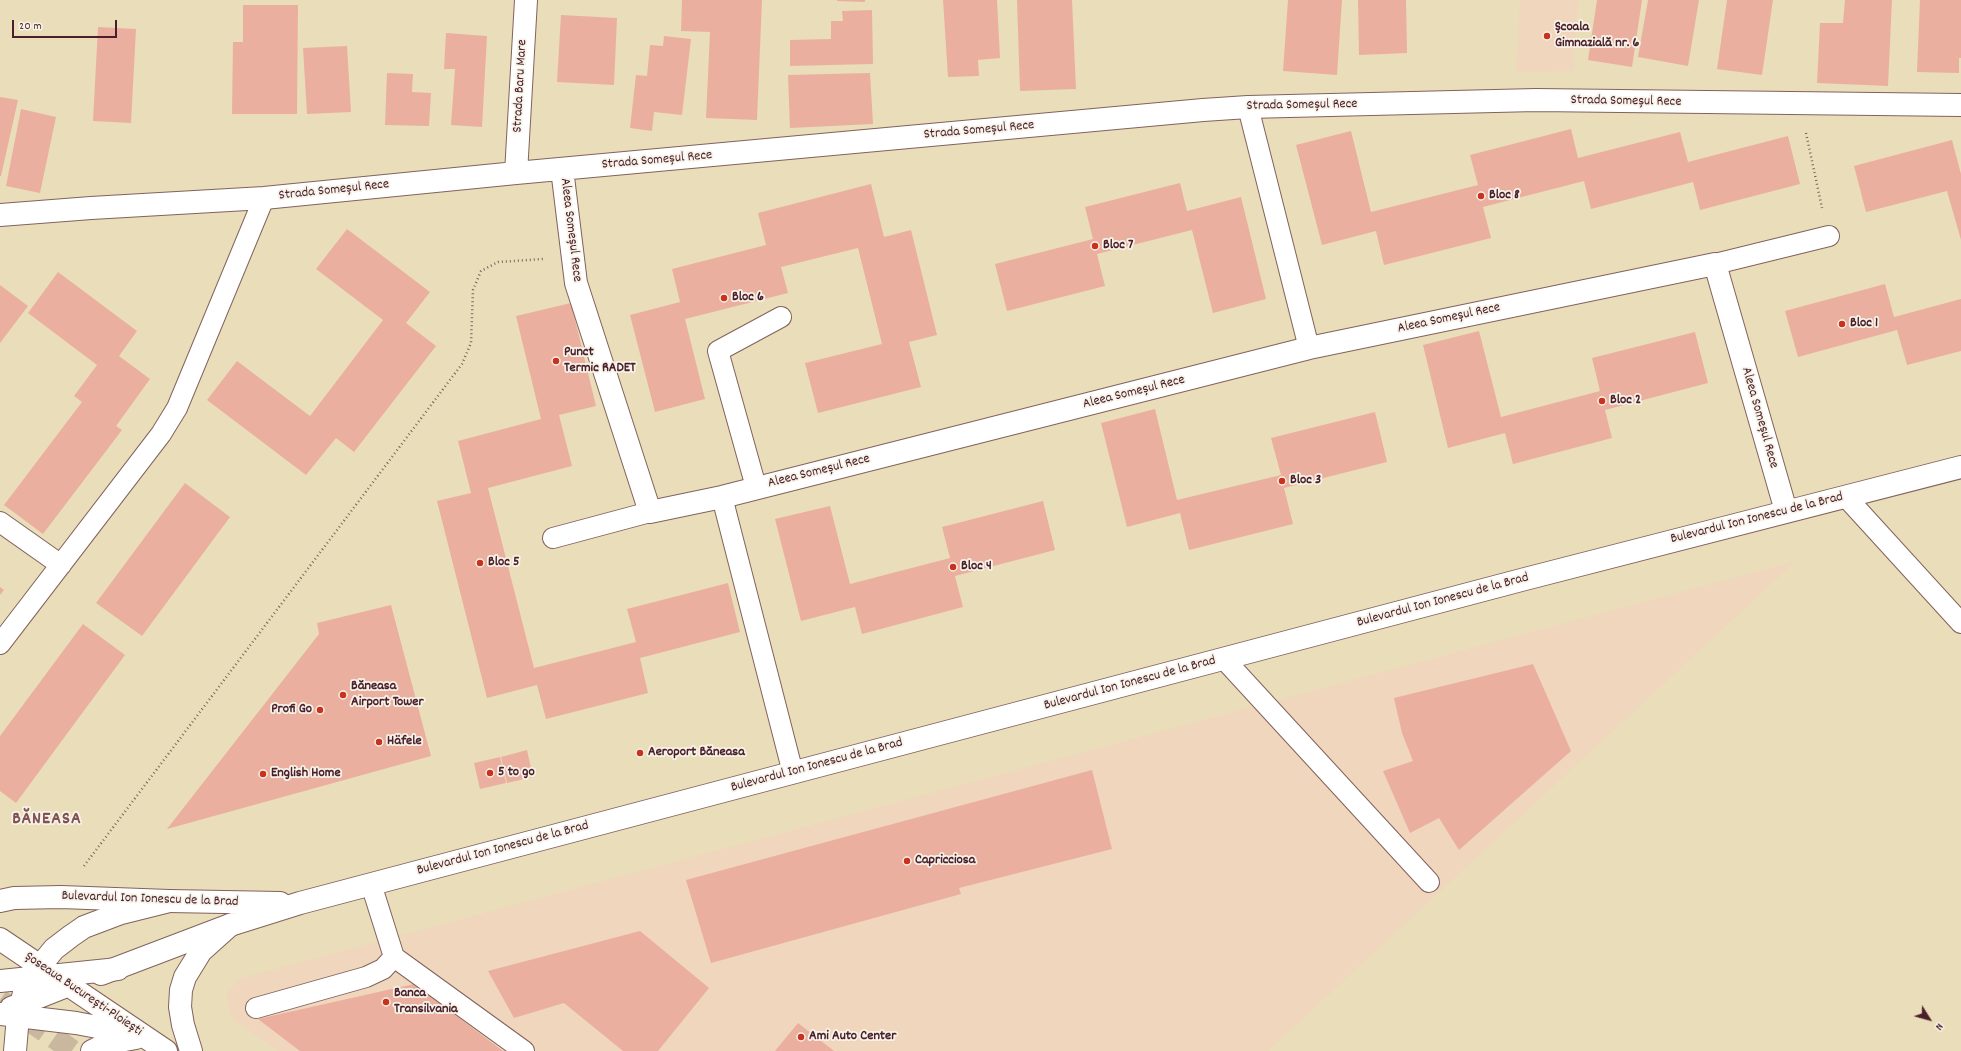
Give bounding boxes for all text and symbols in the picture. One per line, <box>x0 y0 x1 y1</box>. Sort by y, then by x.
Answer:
scale bar <box>14 12 119 38</box>
text: 20 m <box>19 18 42 35</box>
place label: Școala Gimnazială nr. 6 <box>1555 20 1639 52</box>
marker: Școala Gimnazială nr. 6 <box>1542 31 1552 41</box>
street label: Strada Baru Mare <box>510 39 532 133</box>
street label: Strada Someșul Rece <box>1570 93 1682 111</box>
street label: Strada Someșul Rece <box>1246 97 1358 115</box>
street label: Strada Someșul Rece <box>923 118 1035 144</box>
street label: Strada Someșul Rece <box>601 148 713 174</box>
street label: Strada Someșul Rece <box>278 177 390 205</box>
street label: Aleea Someșul Rece <box>555 177 585 283</box>
place label: Bloc 8 <box>1489 188 1520 204</box>
marker: Bloc 8 <box>1476 191 1486 201</box>
place label: Bloc 7 <box>1103 238 1133 254</box>
marker: Bloc 7 <box>1090 241 1100 251</box>
place label: Bloc 6 <box>732 290 764 306</box>
marker: Bloc 6 <box>719 293 729 303</box>
street label: Aleea Someșul Rece <box>1396 300 1502 338</box>
place label: Bloc 1 <box>1850 316 1878 332</box>
marker: Bloc 1 <box>1837 319 1847 329</box>
place label: Punct Termic RADET <box>564 345 636 378</box>
marker: Punct Termic RADET <box>551 356 561 366</box>
street label: Aleea Someșul Rece <box>1737 365 1781 471</box>
street label: Aleea Someșul Rece <box>1081 372 1187 414</box>
place label: Bloc 2 <box>1610 393 1641 409</box>
marker: Bloc 2 <box>1597 396 1607 406</box>
street label: Aleea Someșul Rece <box>766 451 872 493</box>
place label: Bloc 3 <box>1290 473 1321 489</box>
marker: Bloc 3 <box>1277 476 1287 486</box>
street label: Bulevardul Ion Ionescu de la Brad <box>1669 489 1845 549</box>
place label: Bloc 5 <box>488 555 520 571</box>
marker: Bloc 5 <box>475 558 485 568</box>
place label: Bloc 4 <box>961 559 992 575</box>
marker: Bloc 4 <box>948 562 958 572</box>
street label: Bulevardul Ion Ionescu de la Brad <box>1355 570 1531 632</box>
street label: Bulevardul Ion Ionescu de la Brad <box>1042 653 1218 715</box>
place label: Băneasa Airport Tower <box>351 679 424 712</box>
marker: Băneasa Airport Tower <box>338 690 348 700</box>
place label: Profi Go <box>271 702 312 718</box>
marker: Profi Go <box>315 705 325 715</box>
place label: Häfele <box>387 734 422 750</box>
street label: Bulevardul Ion Ionescu de la Brad <box>729 735 905 797</box>
marker: Häfele <box>374 737 384 747</box>
place label: Aeroport Băneasa <box>648 745 745 761</box>
marker: Aeroport Băneasa <box>635 748 645 758</box>
place label: 5 to go <box>498 765 535 781</box>
place label: English Home <box>271 766 341 782</box>
marker: 5 to go <box>485 768 495 778</box>
marker: English Home <box>258 769 268 779</box>
district label: BĂNEASA <box>12 810 82 832</box>
street label: Bulevardul Ion Ionescu de la Brad <box>415 818 591 880</box>
place label: Capricciosa <box>915 853 975 869</box>
marker: Capricciosa <box>902 856 912 866</box>
street label: Bulevardul Ion Ionescu de la Brad <box>61 889 239 911</box>
street label: Șoseaua București-Ploiești <box>21 949 145 1041</box>
place label: Banca Transilvania <box>394 986 458 1018</box>
marker: Banca Transilvania <box>381 997 391 1007</box>
north arrow <box>1909 999 1949 1039</box>
text: N <box>1931 1019 1947 1033</box>
place label: Ami Auto Center <box>809 1029 896 1045</box>
marker: Ami Auto Center <box>796 1032 806 1042</box>

